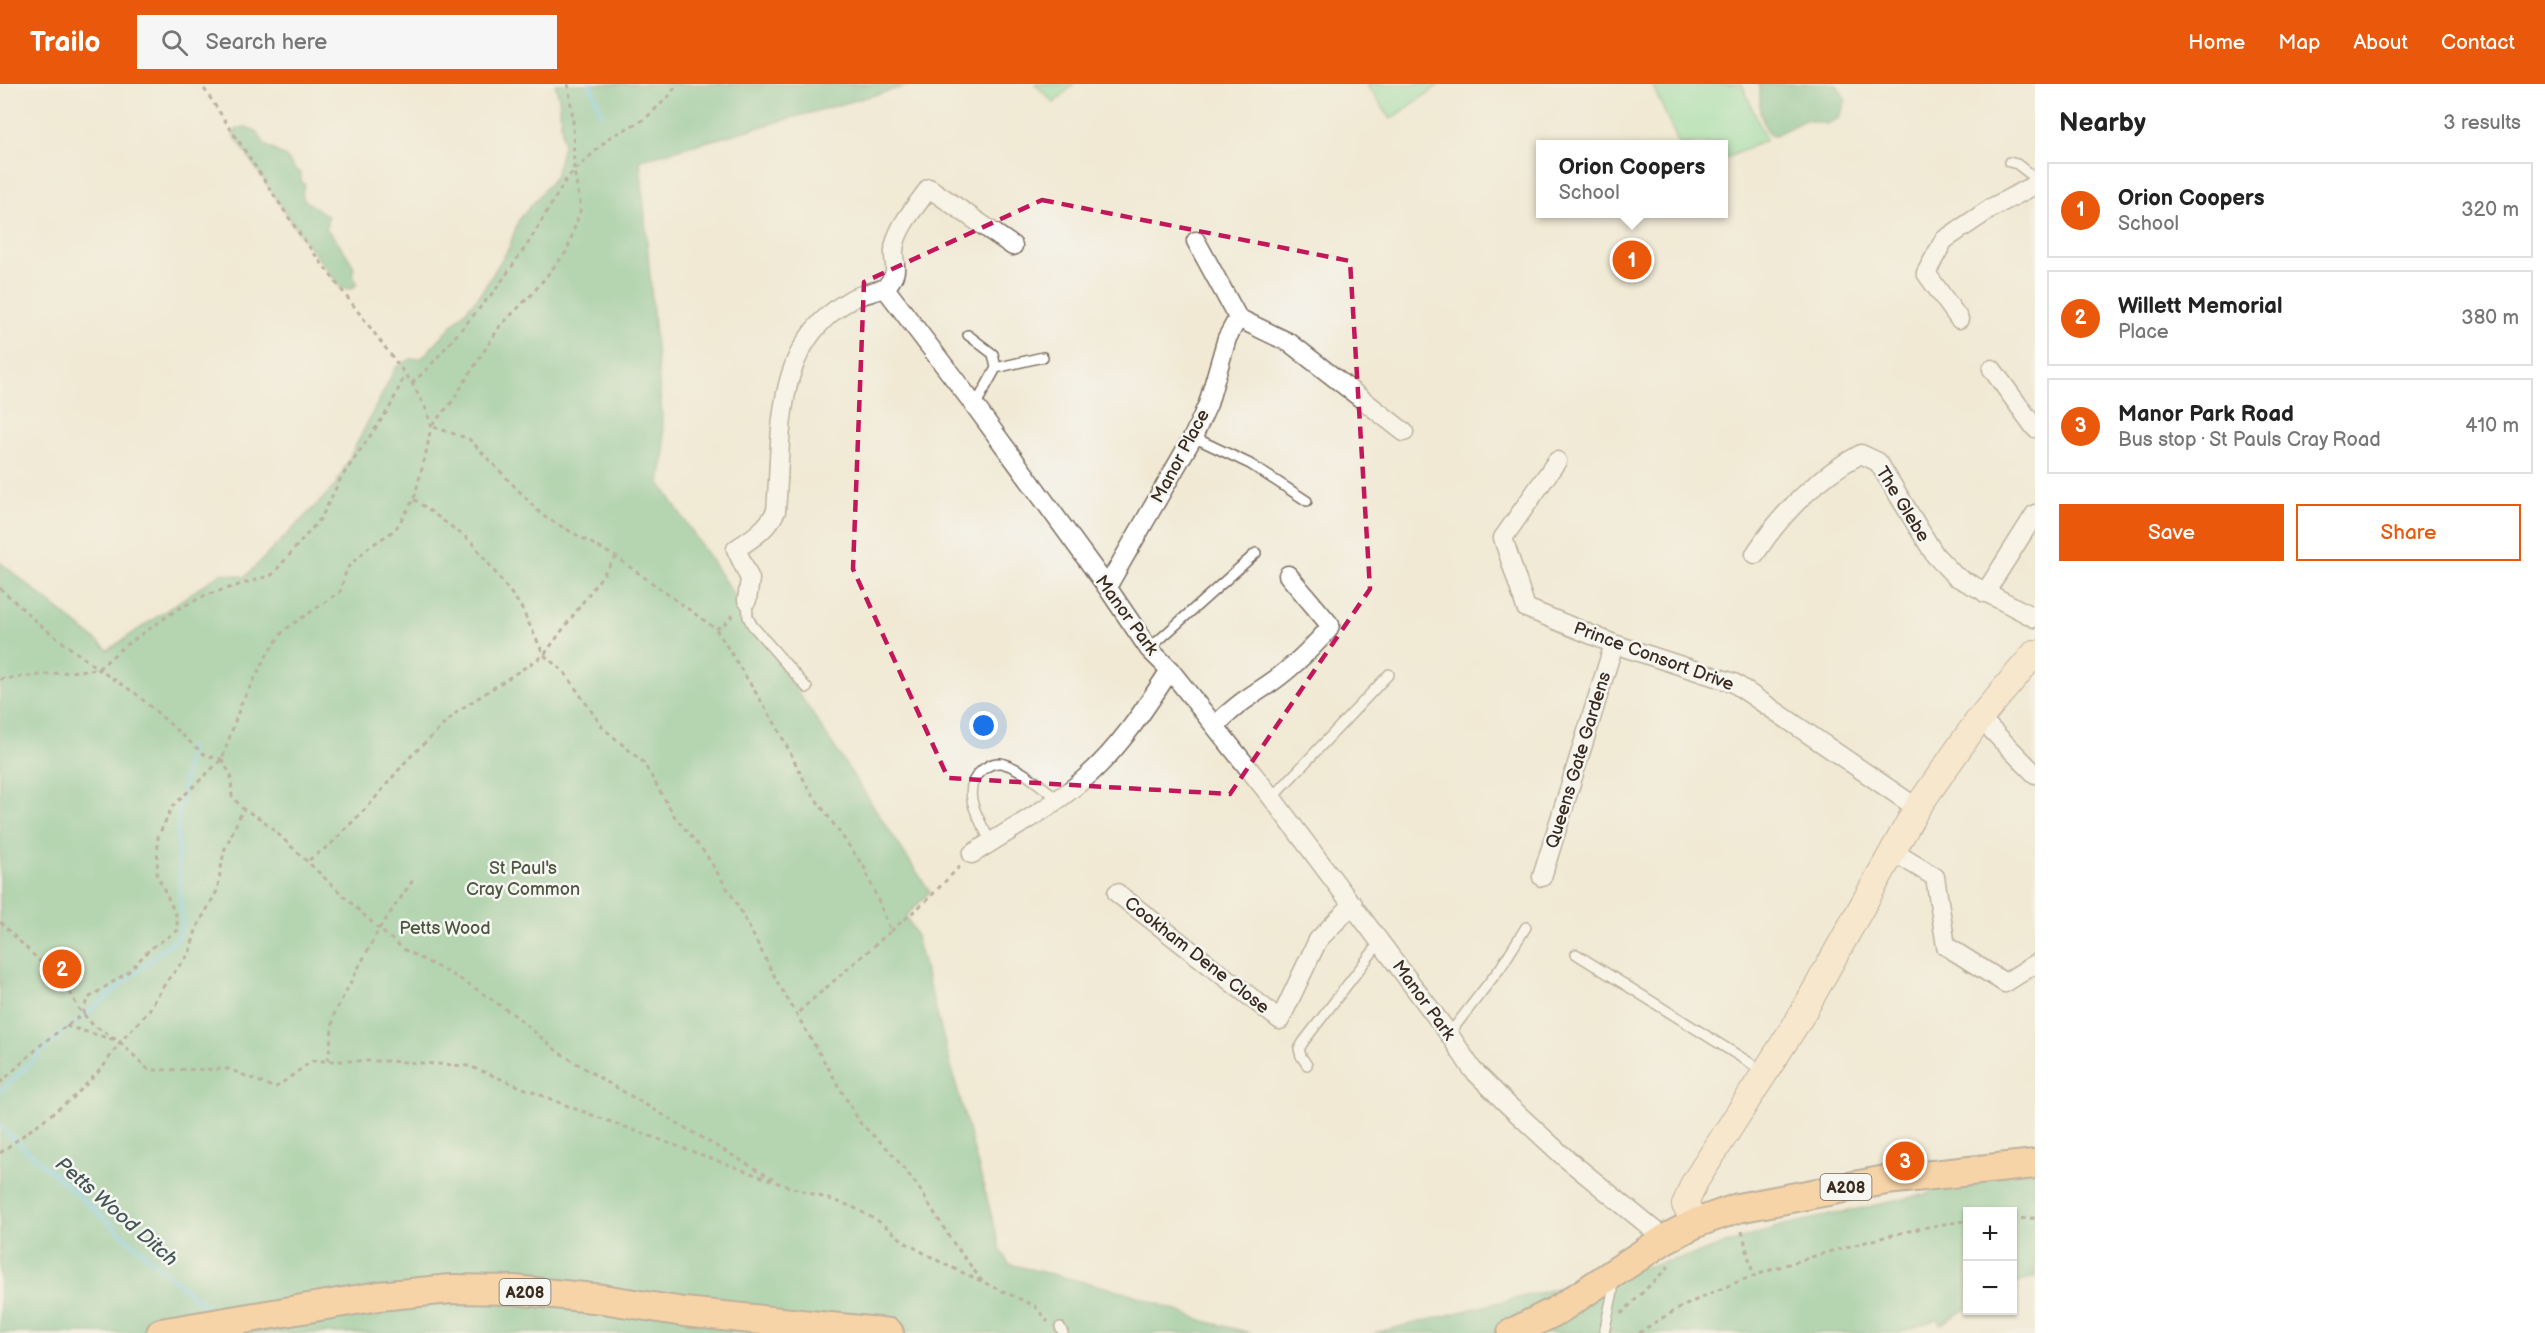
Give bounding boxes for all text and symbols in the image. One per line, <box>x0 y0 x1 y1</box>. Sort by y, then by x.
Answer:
search box <box>137 15 557 69</box>
text: Trailo <box>30 26 101 59</box>
icon: search <box>158 26 191 59</box>
text: Search here <box>206 29 327 56</box>
text: Home <box>2188 30 2245 55</box>
text: Map <box>2278 30 2320 55</box>
text: About <box>2353 30 2408 55</box>
text: Contact <box>2441 30 2515 55</box>
text: Nearby <box>2059 108 2146 139</box>
text: 3 results <box>2443 111 2521 135</box>
popup <box>1536 140 1728 218</box>
text: Orion Coopers <box>1559 154 1705 181</box>
text: School <box>1559 181 1620 205</box>
text: Orion Coopers <box>2118 185 2265 212</box>
text: 1 <box>2076 198 2085 222</box>
text: 320 m <box>2461 198 2519 222</box>
text: School <box>2118 212 2179 236</box>
pin: 1 <box>1612 238 1652 282</box>
text: Willett Memorial <box>2118 293 2283 320</box>
text: 2 <box>2075 306 2086 330</box>
text: 380 m <box>2461 306 2519 330</box>
text: Place <box>2118 320 2169 344</box>
text: Manor Park Road <box>2118 401 2294 428</box>
street label: Manor Place <box>1147 406 1214 507</box>
text: 3 <box>2075 414 2086 438</box>
text: 410 m <box>2465 414 2519 438</box>
text: Bus stop · St Pauls Cray Road <box>2118 428 2381 452</box>
street label: The Glebe <box>1871 463 1934 546</box>
button: Save <box>2059 504 2284 561</box>
button: Share <box>2296 504 2521 561</box>
street label: Manor Park <box>1091 571 1163 659</box>
street label: Prince Consort Drive <box>1571 618 1737 695</box>
street label: Queens Gate Gardens <box>1542 669 1615 851</box>
your location <box>969 711 998 740</box>
park label: St Paul's Cray Common <box>466 858 580 900</box>
street label: Cookham Dene Close <box>1120 892 1273 1019</box>
park label: Petts Wood <box>399 918 491 939</box>
pin: 2 <box>42 946 82 992</box>
street label: Manor Park <box>1388 956 1460 1044</box>
pin: 3 <box>1886 1138 1924 1184</box>
water label: Petts Wood Ditch <box>50 1152 182 1271</box>
road number: A208 <box>1820 1174 1872 1200</box>
map controls <box>1963 1207 2017 1315</box>
button: + <box>1963 1207 2017 1261</box>
button: − <box>1963 1261 2017 1315</box>
road number: A208 <box>500 1279 550 1305</box>

